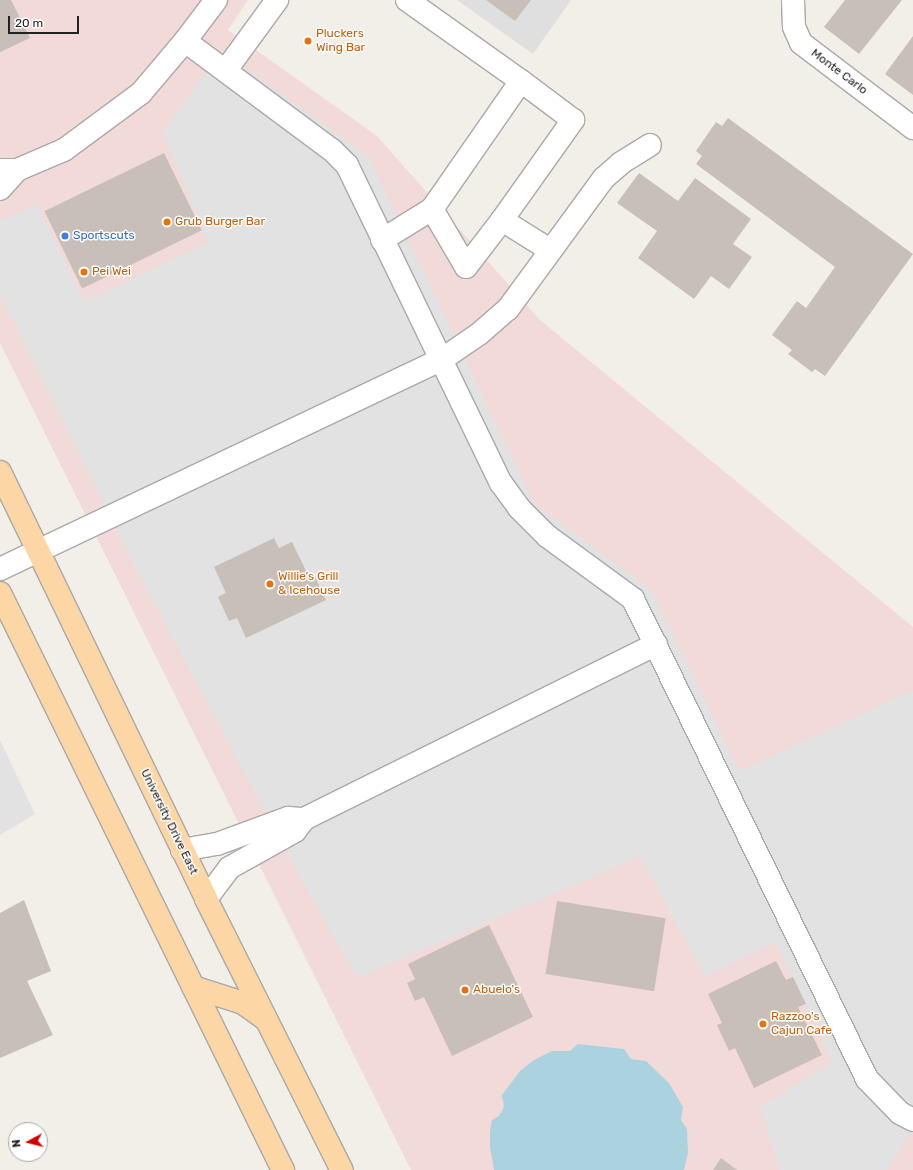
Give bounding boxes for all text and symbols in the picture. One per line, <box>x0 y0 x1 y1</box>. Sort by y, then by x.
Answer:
scale bar <box>10 8 81 34</box>
text: 20 m <box>15 16 43 30</box>
place label: Pluckers Wing Bar <box>316 27 365 55</box>
marker: Pluckers Wing Bar <box>303 36 313 46</box>
street label: Monte Carlo <box>808 46 870 98</box>
place label: Grub Burger Bar <box>175 215 265 229</box>
marker: Grub Burger Bar <box>162 217 172 227</box>
place label: Sportscuts <box>73 229 135 243</box>
marker: Sportscuts <box>60 231 70 241</box>
place label: Pei Wei <box>92 265 131 279</box>
marker: Pei Wei <box>79 267 89 277</box>
place label: Willie’s Grill & Icehouse <box>278 570 340 598</box>
marker: Willie’s Grill & Icehouse <box>265 579 275 589</box>
street label: University Drive East <box>137 767 201 877</box>
place label: Abuelo's <box>473 983 520 997</box>
marker: Abuelo's <box>460 985 470 995</box>
place label: Razzoo's Cajun Cafe <box>771 1010 832 1038</box>
marker: Razzoo's Cajun Cafe <box>758 1019 768 1029</box>
north arrow <box>8 1122 48 1162</box>
text: N <box>10 1139 24 1148</box>

